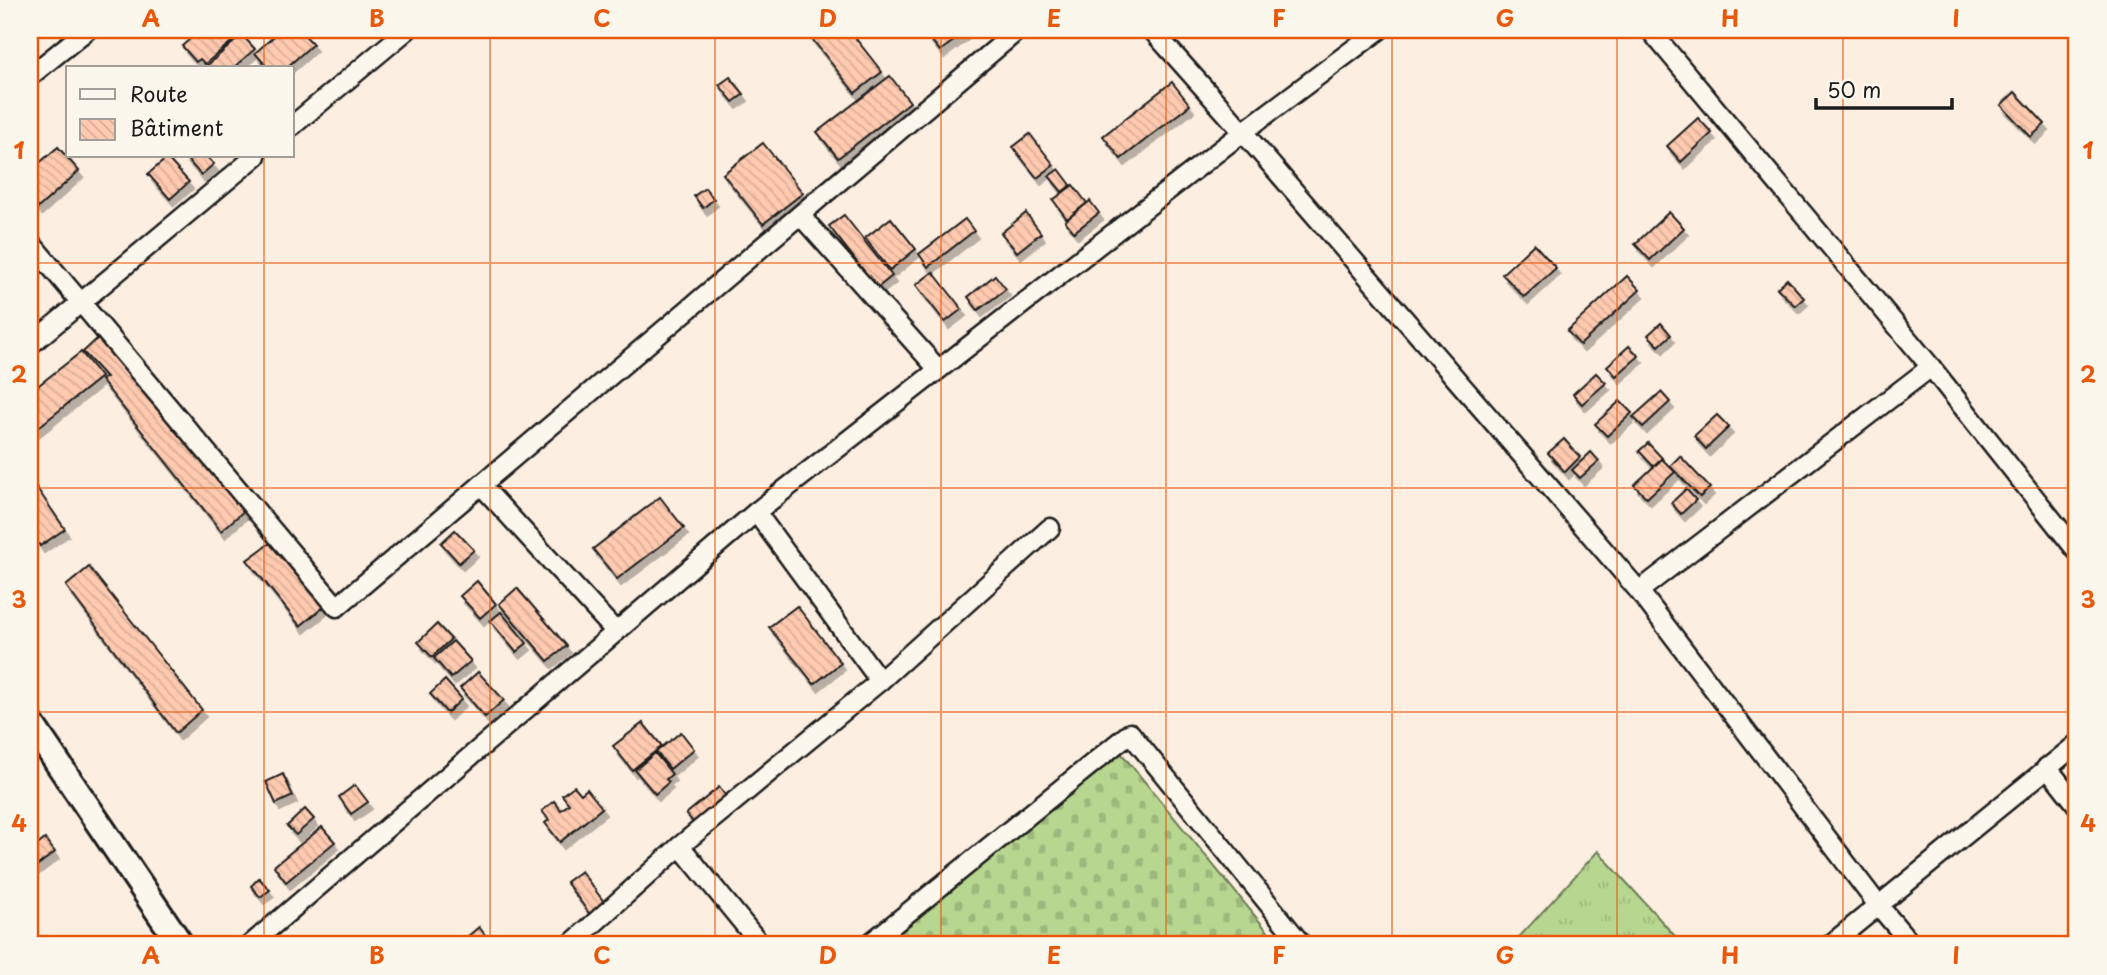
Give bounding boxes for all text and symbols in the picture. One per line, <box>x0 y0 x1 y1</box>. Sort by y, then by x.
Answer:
text: A <box>142 0 160 35</box>
text: B <box>369 0 385 35</box>
text: C <box>593 0 611 35</box>
text: D <box>819 0 837 35</box>
text: E <box>1047 0 1061 35</box>
text: F <box>1272 0 1286 35</box>
text: G <box>1496 0 1514 35</box>
text: H <box>1721 0 1739 35</box>
text: I <box>1952 0 1960 35</box>
legend <box>66 66 294 158</box>
scale bar <box>1816 66 1953 110</box>
text: 50 m <box>1827 73 1881 105</box>
text: Route <box>130 77 188 109</box>
text: Bâtiment <box>130 111 223 143</box>
text: 1 <box>14 132 25 167</box>
text: 1 <box>2083 132 2094 167</box>
text: 2 <box>11 356 27 391</box>
text: 2 <box>2080 356 2096 391</box>
text: 3 <box>11 581 27 616</box>
text: 3 <box>2080 581 2096 616</box>
text: 4 <box>11 805 27 840</box>
text: 4 <box>2080 805 2096 840</box>
text: A <box>142 937 160 972</box>
text: B <box>369 937 385 972</box>
text: C <box>593 937 611 972</box>
text: D <box>819 937 837 972</box>
text: E <box>1047 937 1061 972</box>
text: F <box>1272 937 1286 972</box>
text: G <box>1496 937 1514 972</box>
text: H <box>1721 937 1739 972</box>
text: I <box>1952 937 1960 972</box>

